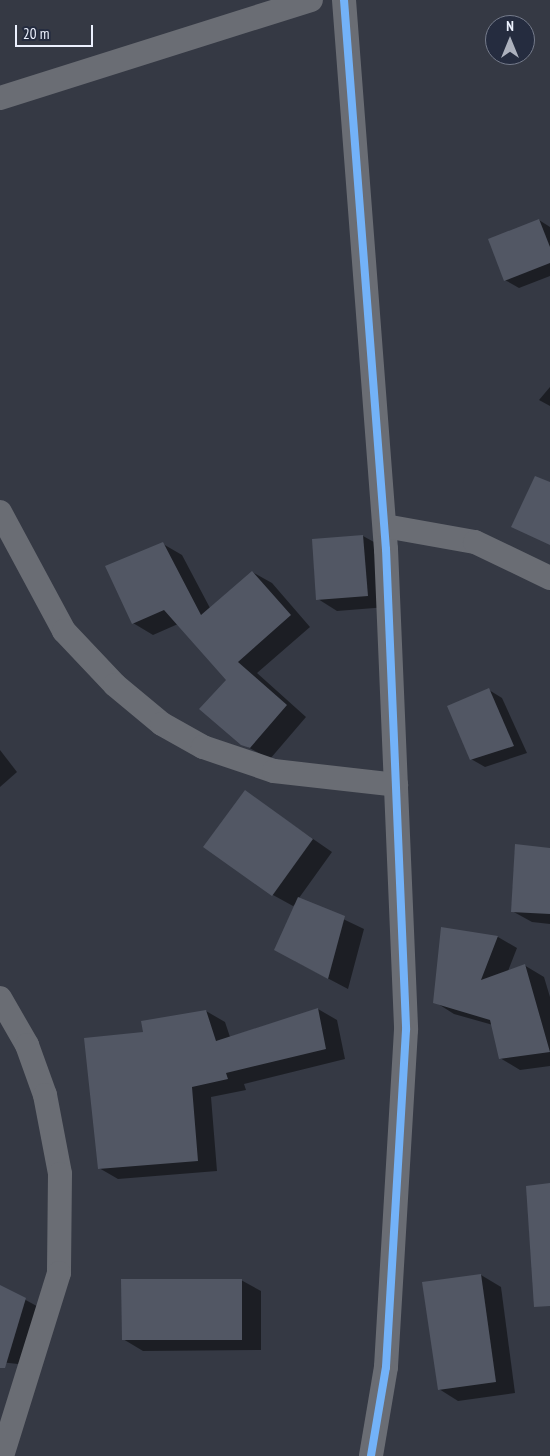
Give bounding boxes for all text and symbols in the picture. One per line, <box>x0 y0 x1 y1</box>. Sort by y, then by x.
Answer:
scale bar <box>18 15 95 47</box>
north arrow <box>485 15 535 65</box>
text: N <box>506 17 514 35</box>
text: 20 m <box>23 24 49 43</box>

